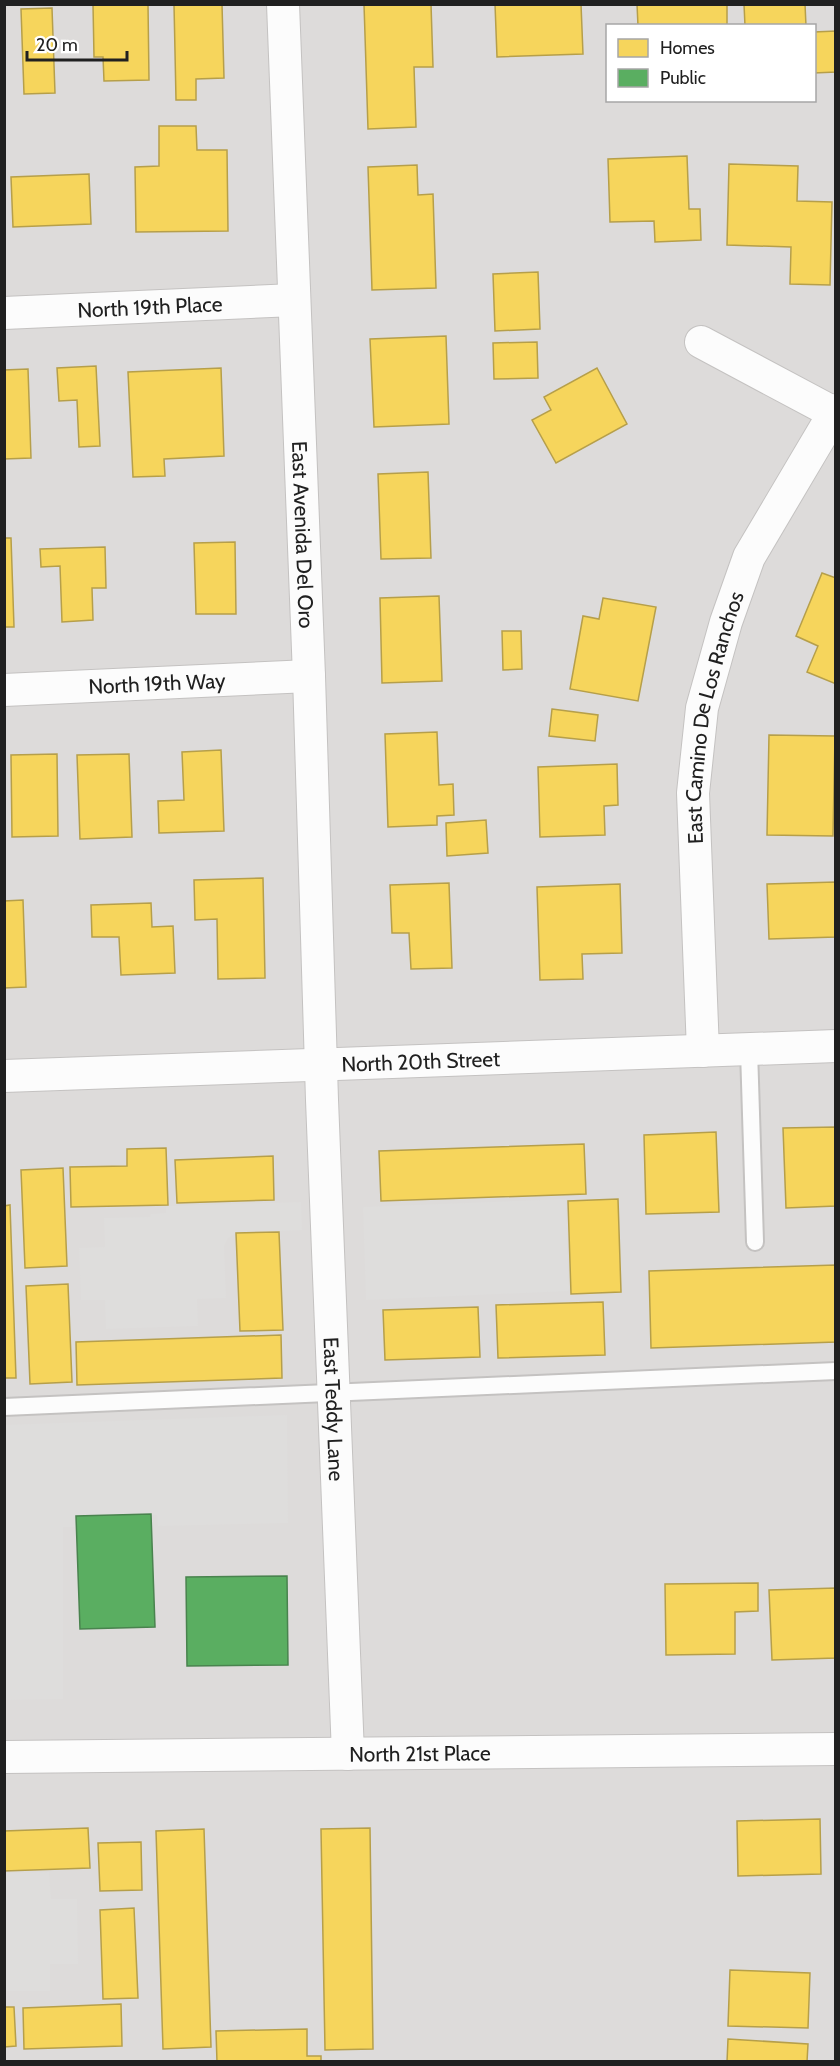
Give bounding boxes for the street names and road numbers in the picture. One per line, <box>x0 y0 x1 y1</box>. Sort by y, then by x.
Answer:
street label: North 19th Place <box>77 291 223 322</box>
street label: East Avenida Del Oro <box>287 440 320 629</box>
street label: East Camino De Los Ranchos <box>680 587 749 845</box>
street label: North 19th Way <box>88 667 226 699</box>
street label: North 20th Street <box>341 1046 501 1076</box>
street label: East Teddy Lane <box>319 1336 350 1482</box>
street label: North 21st Place <box>349 1740 491 1766</box>

